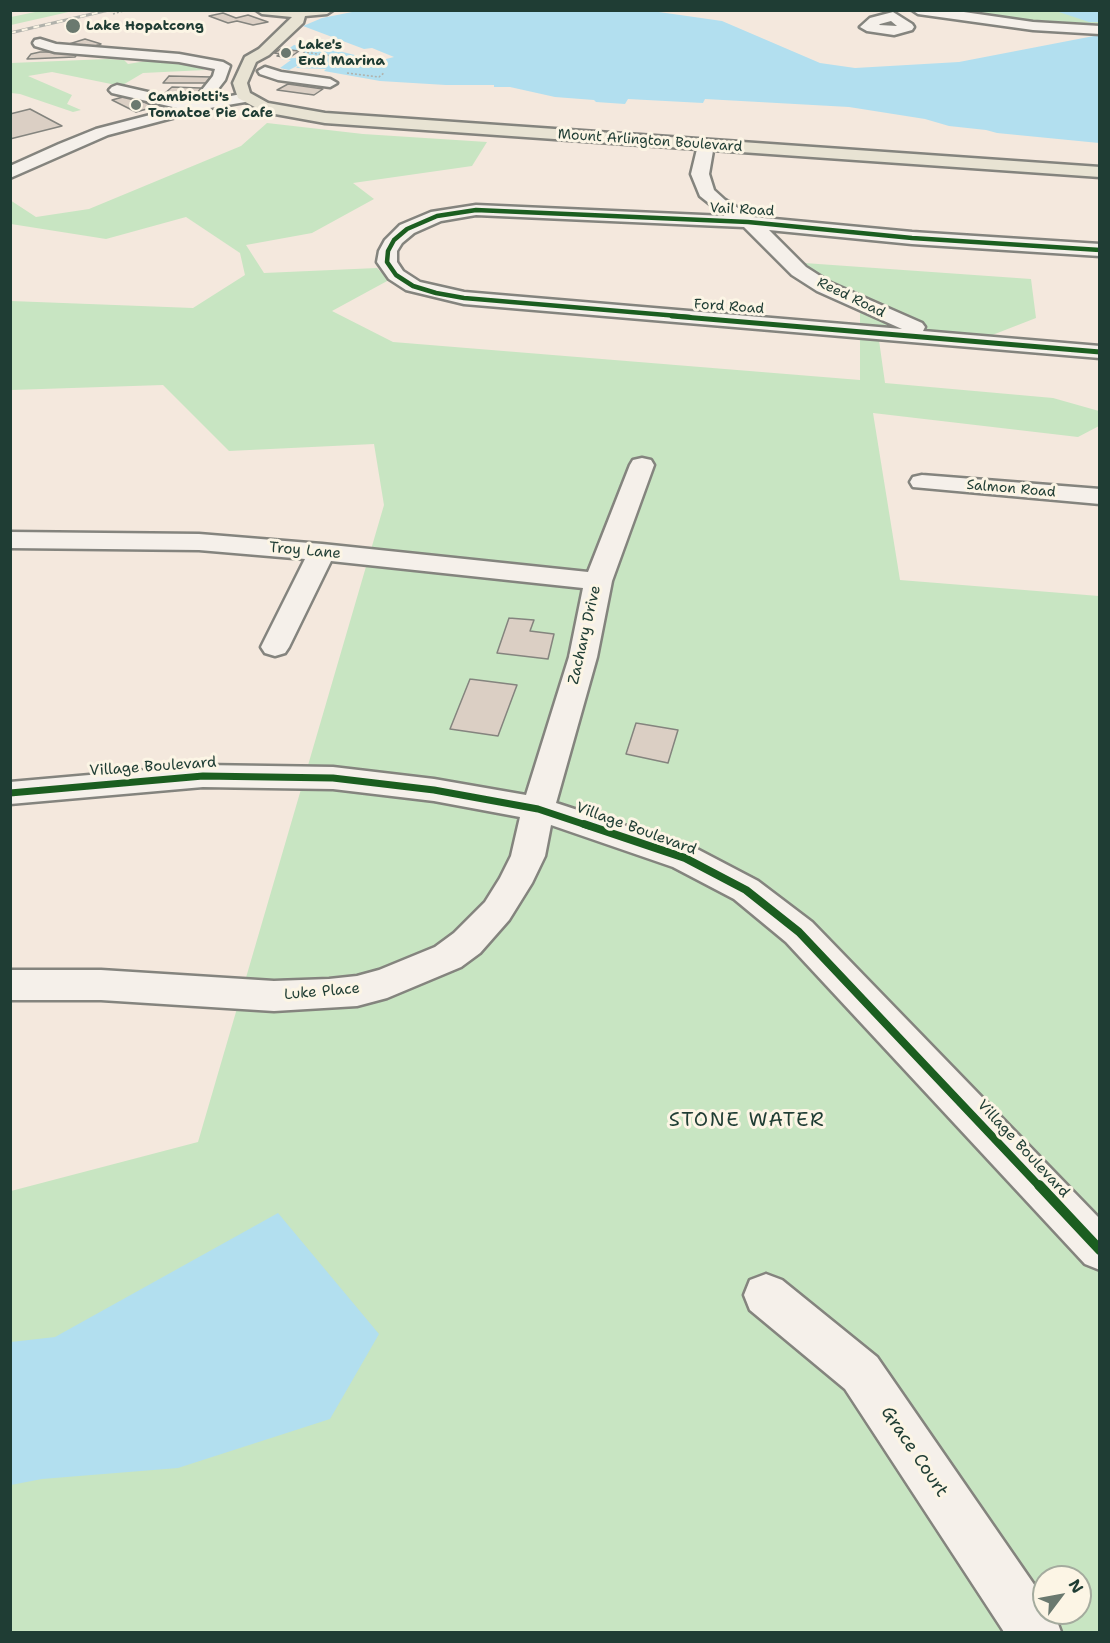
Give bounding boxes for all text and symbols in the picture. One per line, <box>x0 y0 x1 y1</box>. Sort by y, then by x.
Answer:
marker: Lake Hopatcong <box>64 17 82 35</box>
place label: Lake Hopatcong <box>86 18 204 34</box>
place label: Lake's End Marina <box>298 37 385 70</box>
marker: Lake's End Marina <box>279 46 293 60</box>
place label: Cambiotti's Tomatoe Pie Cafe <box>148 89 273 122</box>
marker: Cambiotti's Tomatoe Pie Cafe <box>129 98 143 112</box>
street label: Mount Arlington Boulevard <box>557 126 743 156</box>
street label: Vail Road <box>709 200 775 220</box>
street label: Reed Road <box>814 274 888 322</box>
street label: Ford Road <box>693 296 765 318</box>
street label: Salmon Road <box>966 477 1056 501</box>
street label: Troy Lane <box>268 539 342 563</box>
street label: Zachary Drive <box>565 584 605 686</box>
street label: Village Boulevard <box>89 754 217 780</box>
street label: Village Boulevard <box>573 799 699 859</box>
street label: Luke Place <box>283 980 361 1004</box>
street label: Village Boulevard <box>973 1096 1073 1202</box>
district label: STONE WATER <box>669 1109 825 1133</box>
street label: Grace Court <box>876 1403 952 1501</box>
north arrow <box>1032 1565 1092 1625</box>
text: N <box>1064 1575 1088 1597</box>

